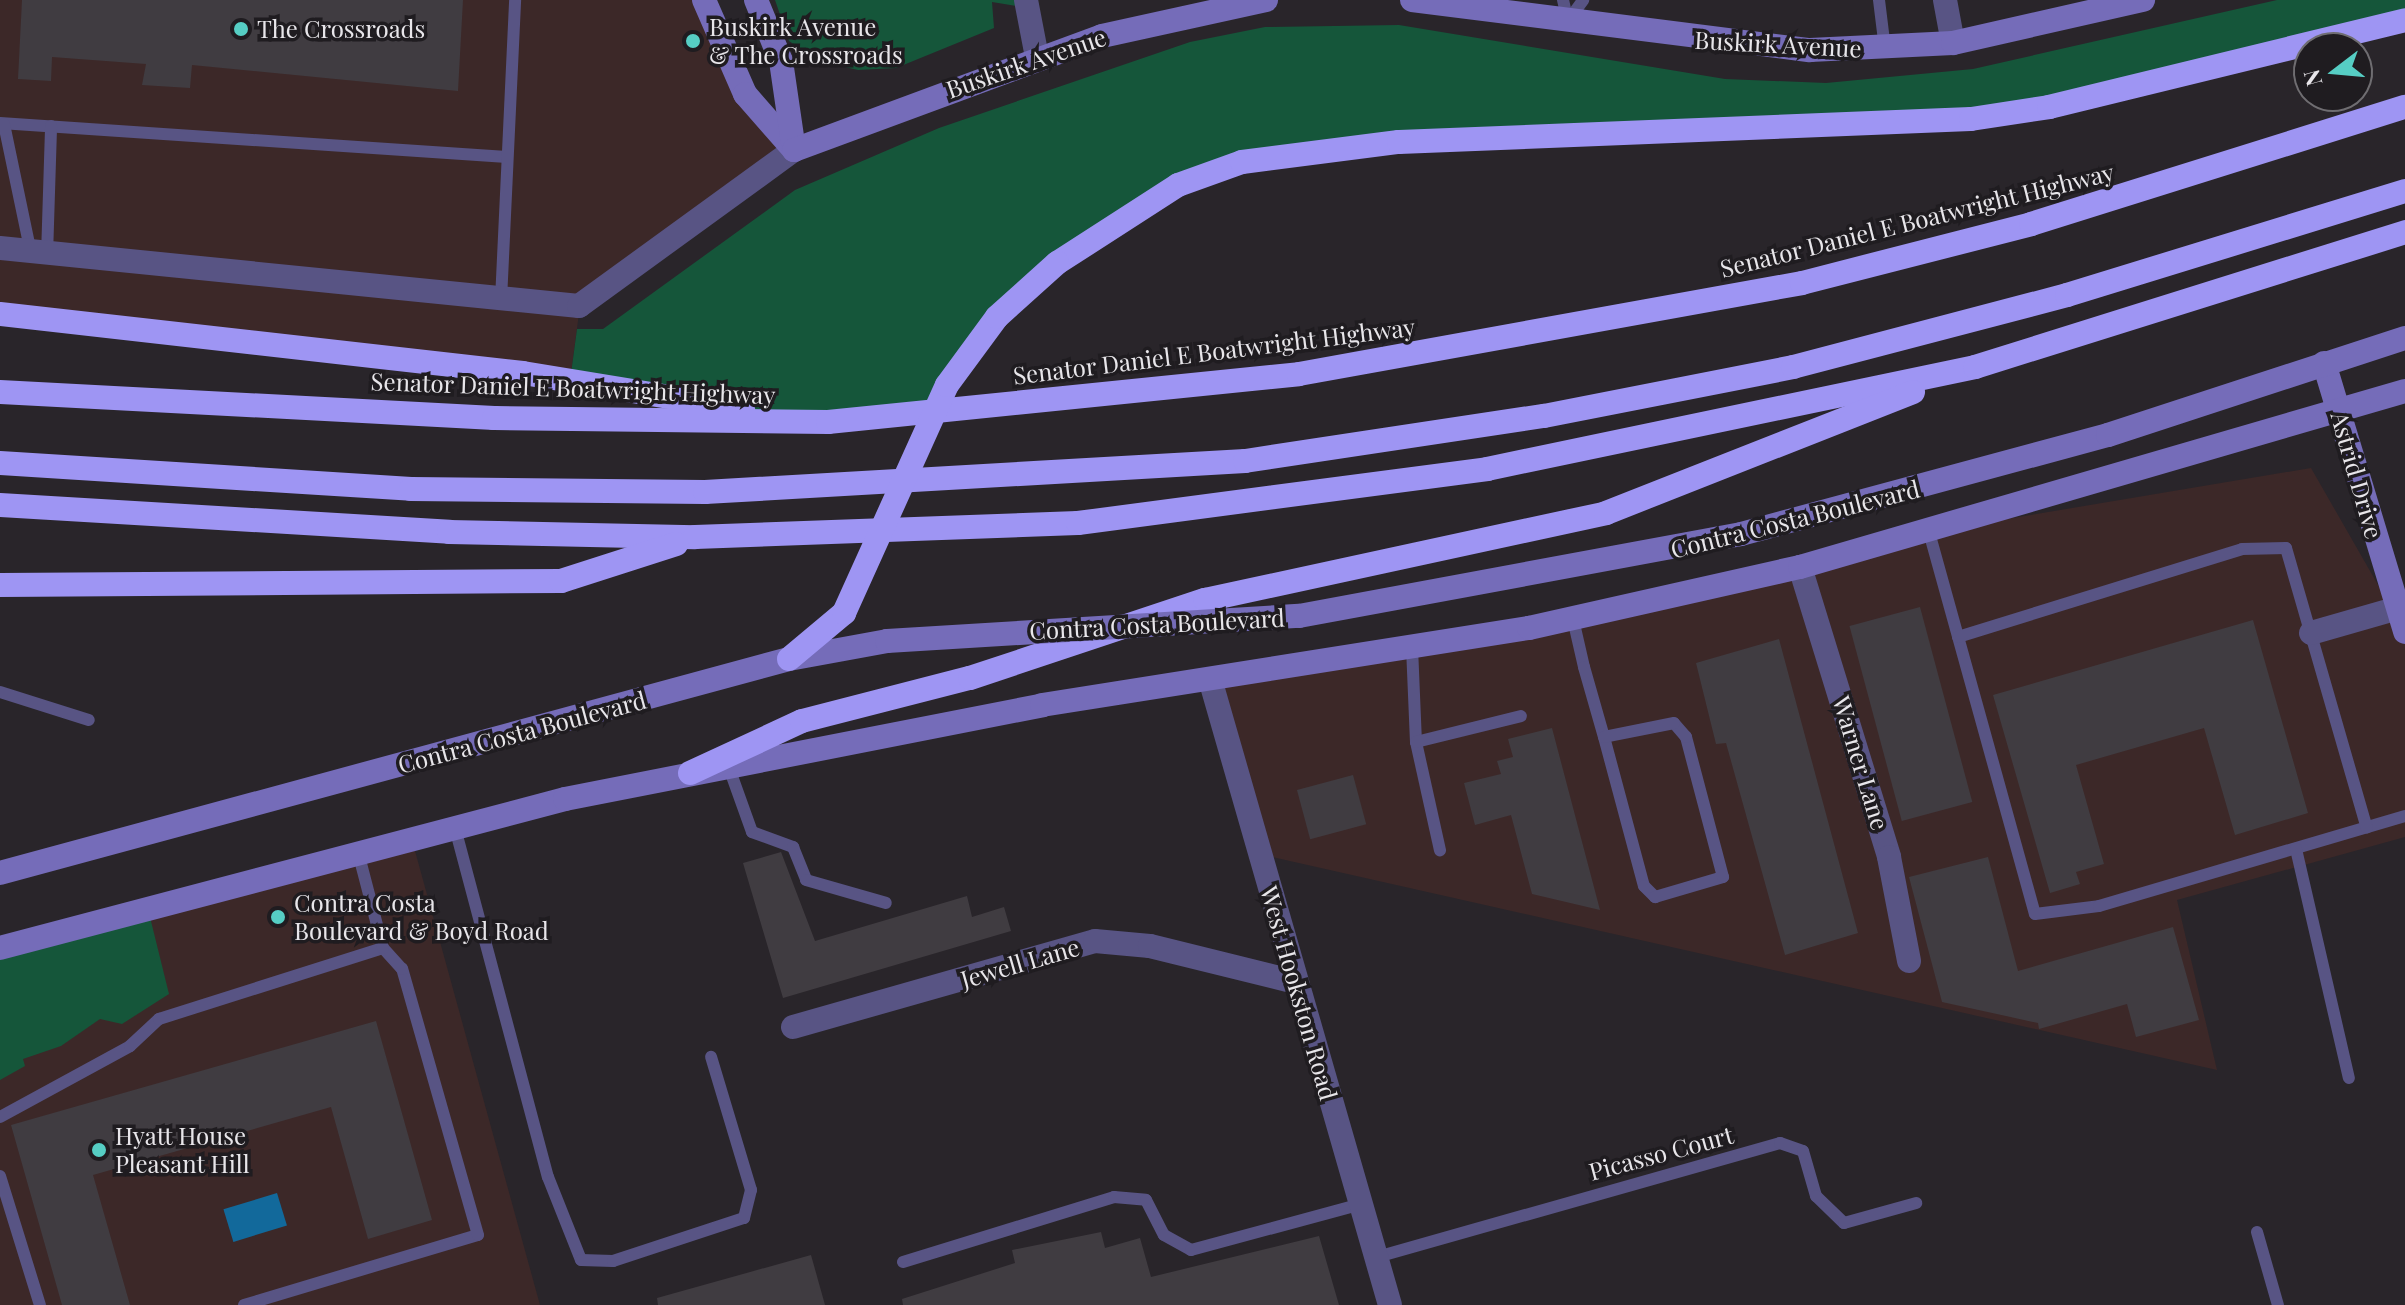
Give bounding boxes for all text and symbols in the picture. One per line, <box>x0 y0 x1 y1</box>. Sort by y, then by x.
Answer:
place label: Buskirk Avenue & The Crossroads <box>709 13 903 69</box>
place label: The Crossroads <box>257 15 425 43</box>
marker: The Crossroads <box>232 20 250 38</box>
street label: Buskirk Avenue <box>942 22 1110 104</box>
street label: Buskirk Avenue <box>1693 25 1863 63</box>
marker: Buskirk Avenue & The Crossroads <box>684 32 702 50</box>
north arrow <box>2293 32 2373 112</box>
text: N <box>2295 66 2328 90</box>
street label: Senator Daniel E Boatwright Highway <box>1717 157 2117 283</box>
street label: Senator Daniel E Boatwright Highway <box>1011 312 1417 390</box>
street label: Senator Daniel E Boatwright Highway <box>370 367 776 409</box>
street label: Astrid Drive <box>2325 408 2389 542</box>
street label: Contra Costa Boulevard <box>1667 474 1923 564</box>
street label: Contra Costa Boulevard <box>1028 603 1286 645</box>
street label: Contra Costa Boulevard <box>394 685 650 779</box>
street label: Warner Lane <box>1827 692 1895 834</box>
street label: West Hookston Road <box>1255 882 1343 1104</box>
place label: Contra Costa Boulevard & Boyd Road <box>294 889 549 945</box>
marker: Contra Costa Boulevard & Boyd Road <box>269 908 287 926</box>
street label: Jewell Lane <box>957 932 1083 994</box>
street label: Picasso Court <box>1586 1120 1736 1186</box>
place label: Hyatt House Pleasant Hill <box>115 1122 250 1178</box>
marker: Hyatt House Pleasant Hill <box>90 1141 108 1159</box>

